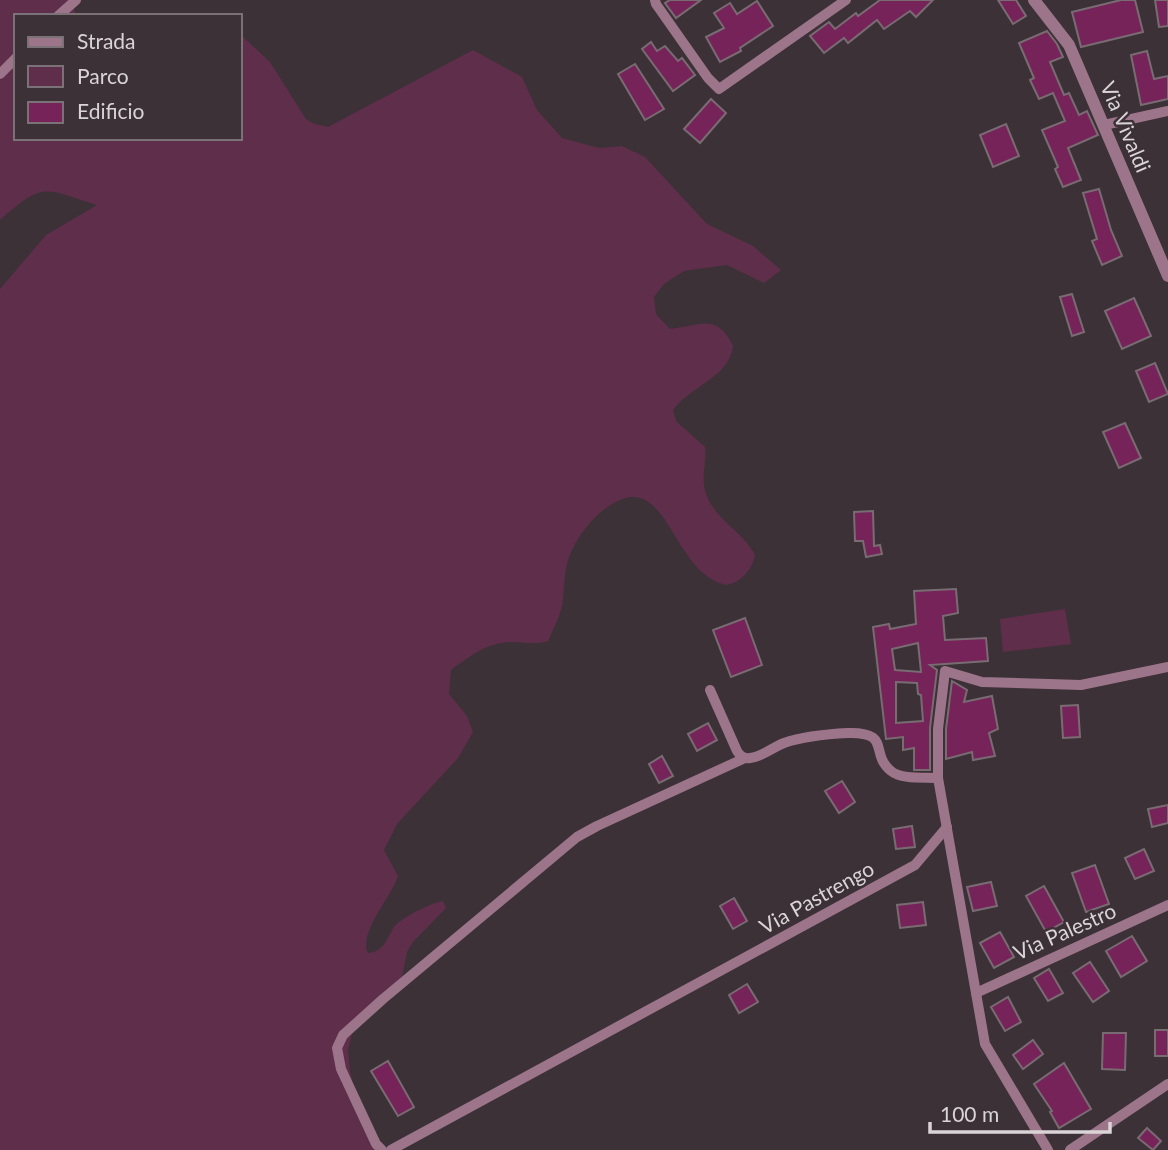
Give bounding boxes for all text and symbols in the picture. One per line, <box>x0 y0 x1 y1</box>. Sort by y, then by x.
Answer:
legend <box>14 14 242 140</box>
text: Strada <box>77 28 136 53</box>
text: Parco <box>77 63 129 88</box>
street label: Via Vivaldi <box>1096 77 1157 176</box>
text: Edificio <box>77 98 145 123</box>
street label: Via Pastrengo <box>755 855 878 938</box>
street label: Via Palestro <box>1009 897 1120 964</box>
scale bar <box>930 1090 1110 1134</box>
text: 100 m <box>940 1101 999 1126</box>

